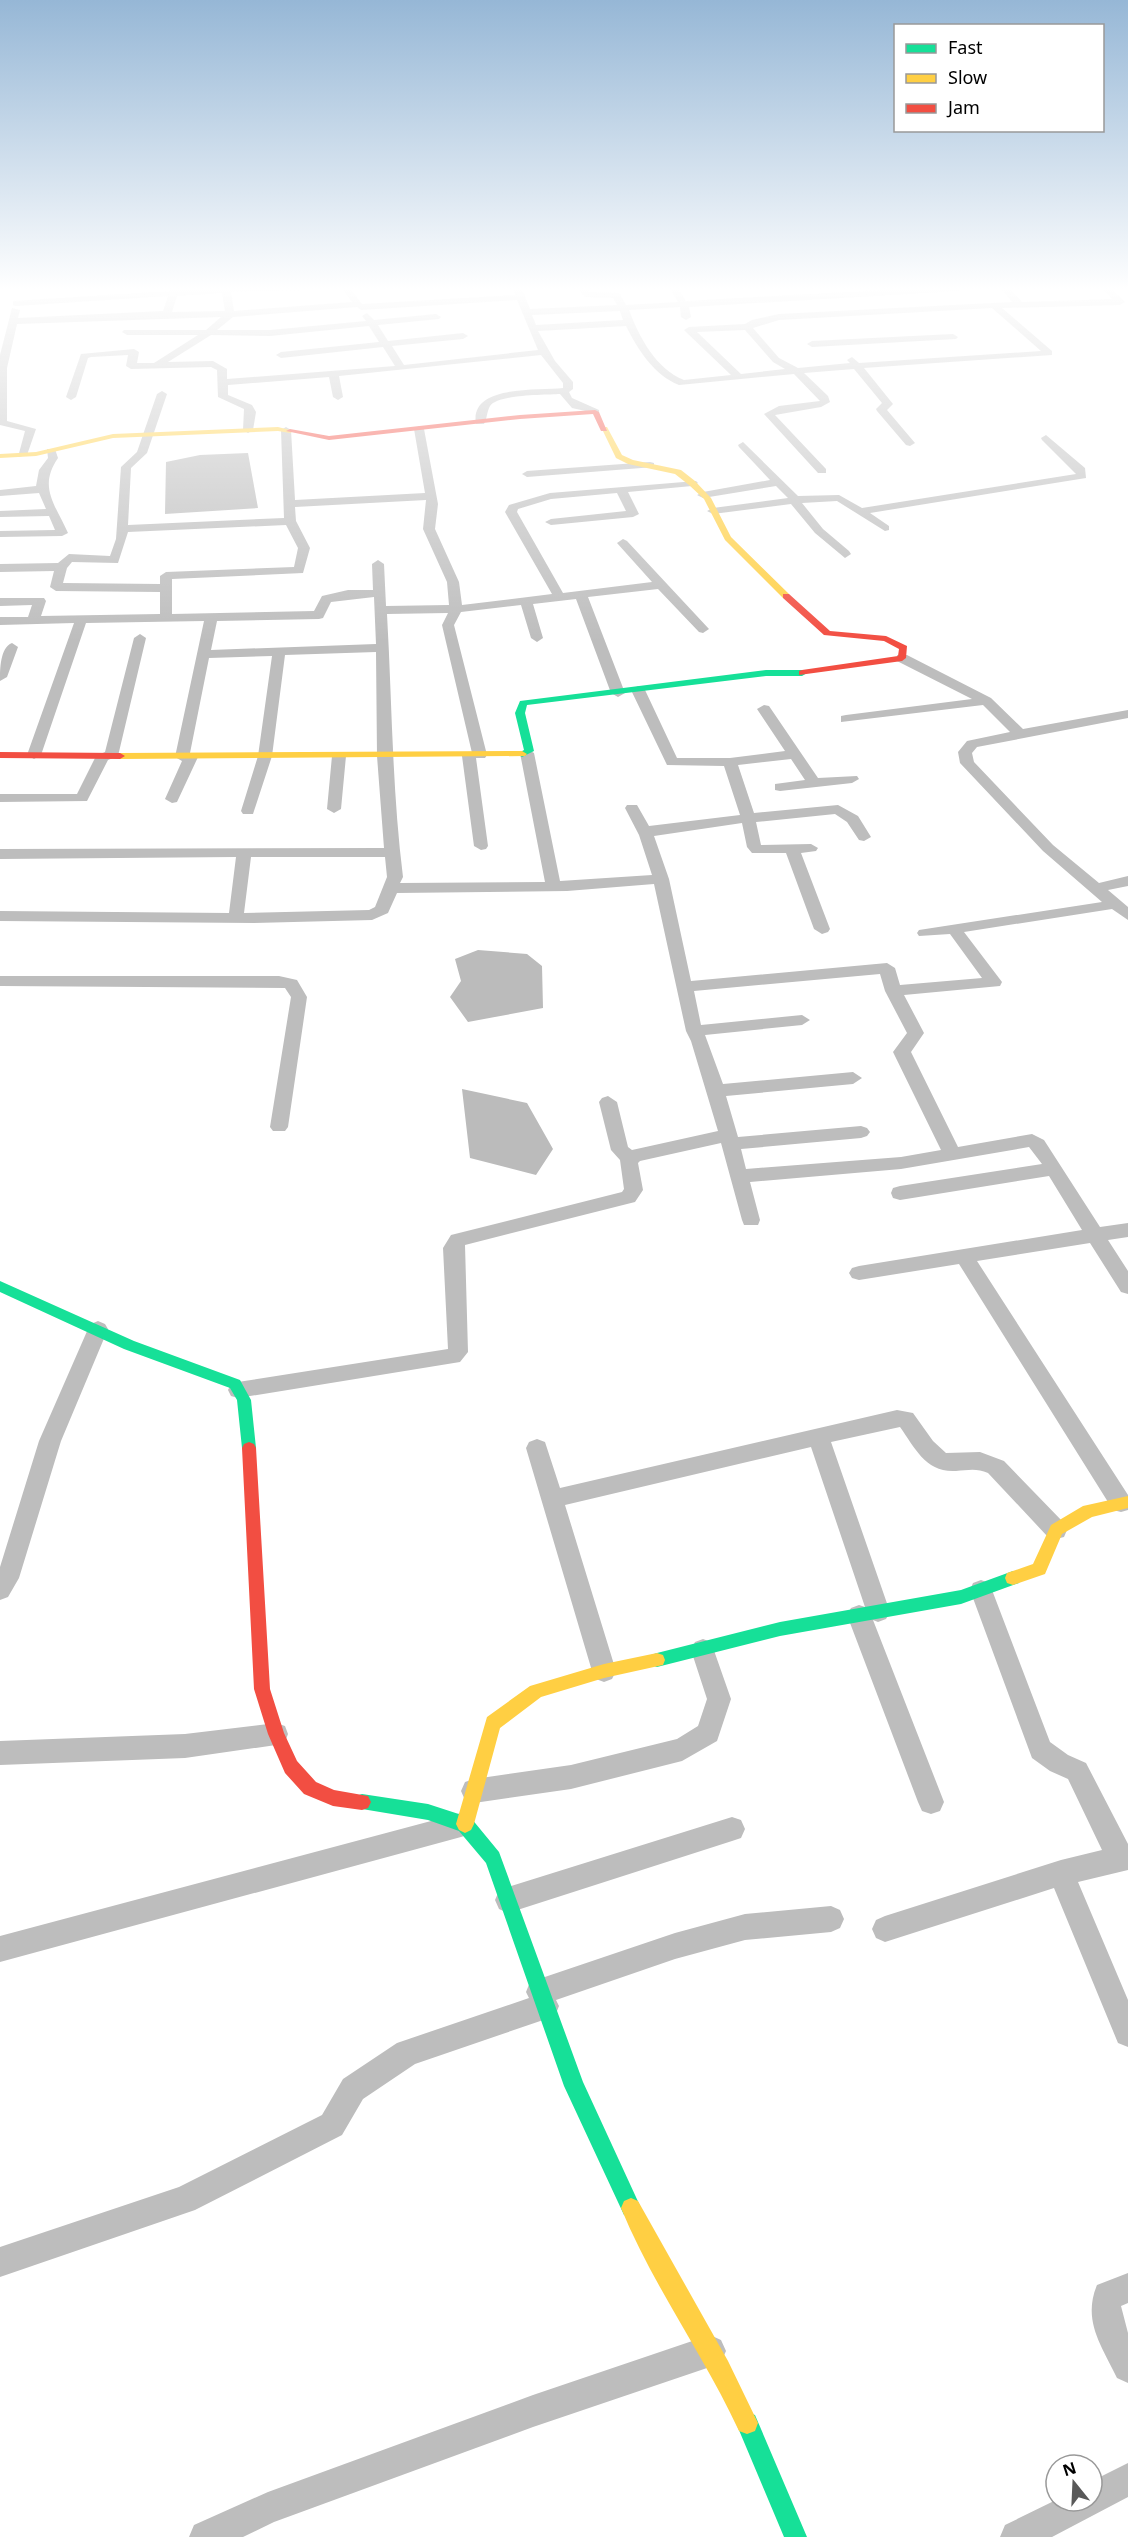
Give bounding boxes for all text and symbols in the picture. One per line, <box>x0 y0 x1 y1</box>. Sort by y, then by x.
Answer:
legend <box>894 24 1104 132</box>
text: Fast <box>948 35 983 59</box>
text: Slow <box>948 65 987 89</box>
text: Jam <box>946 95 980 119</box>
north arrow <box>1044 2453 1104 2513</box>
text: N <box>1060 2456 1079 2481</box>

